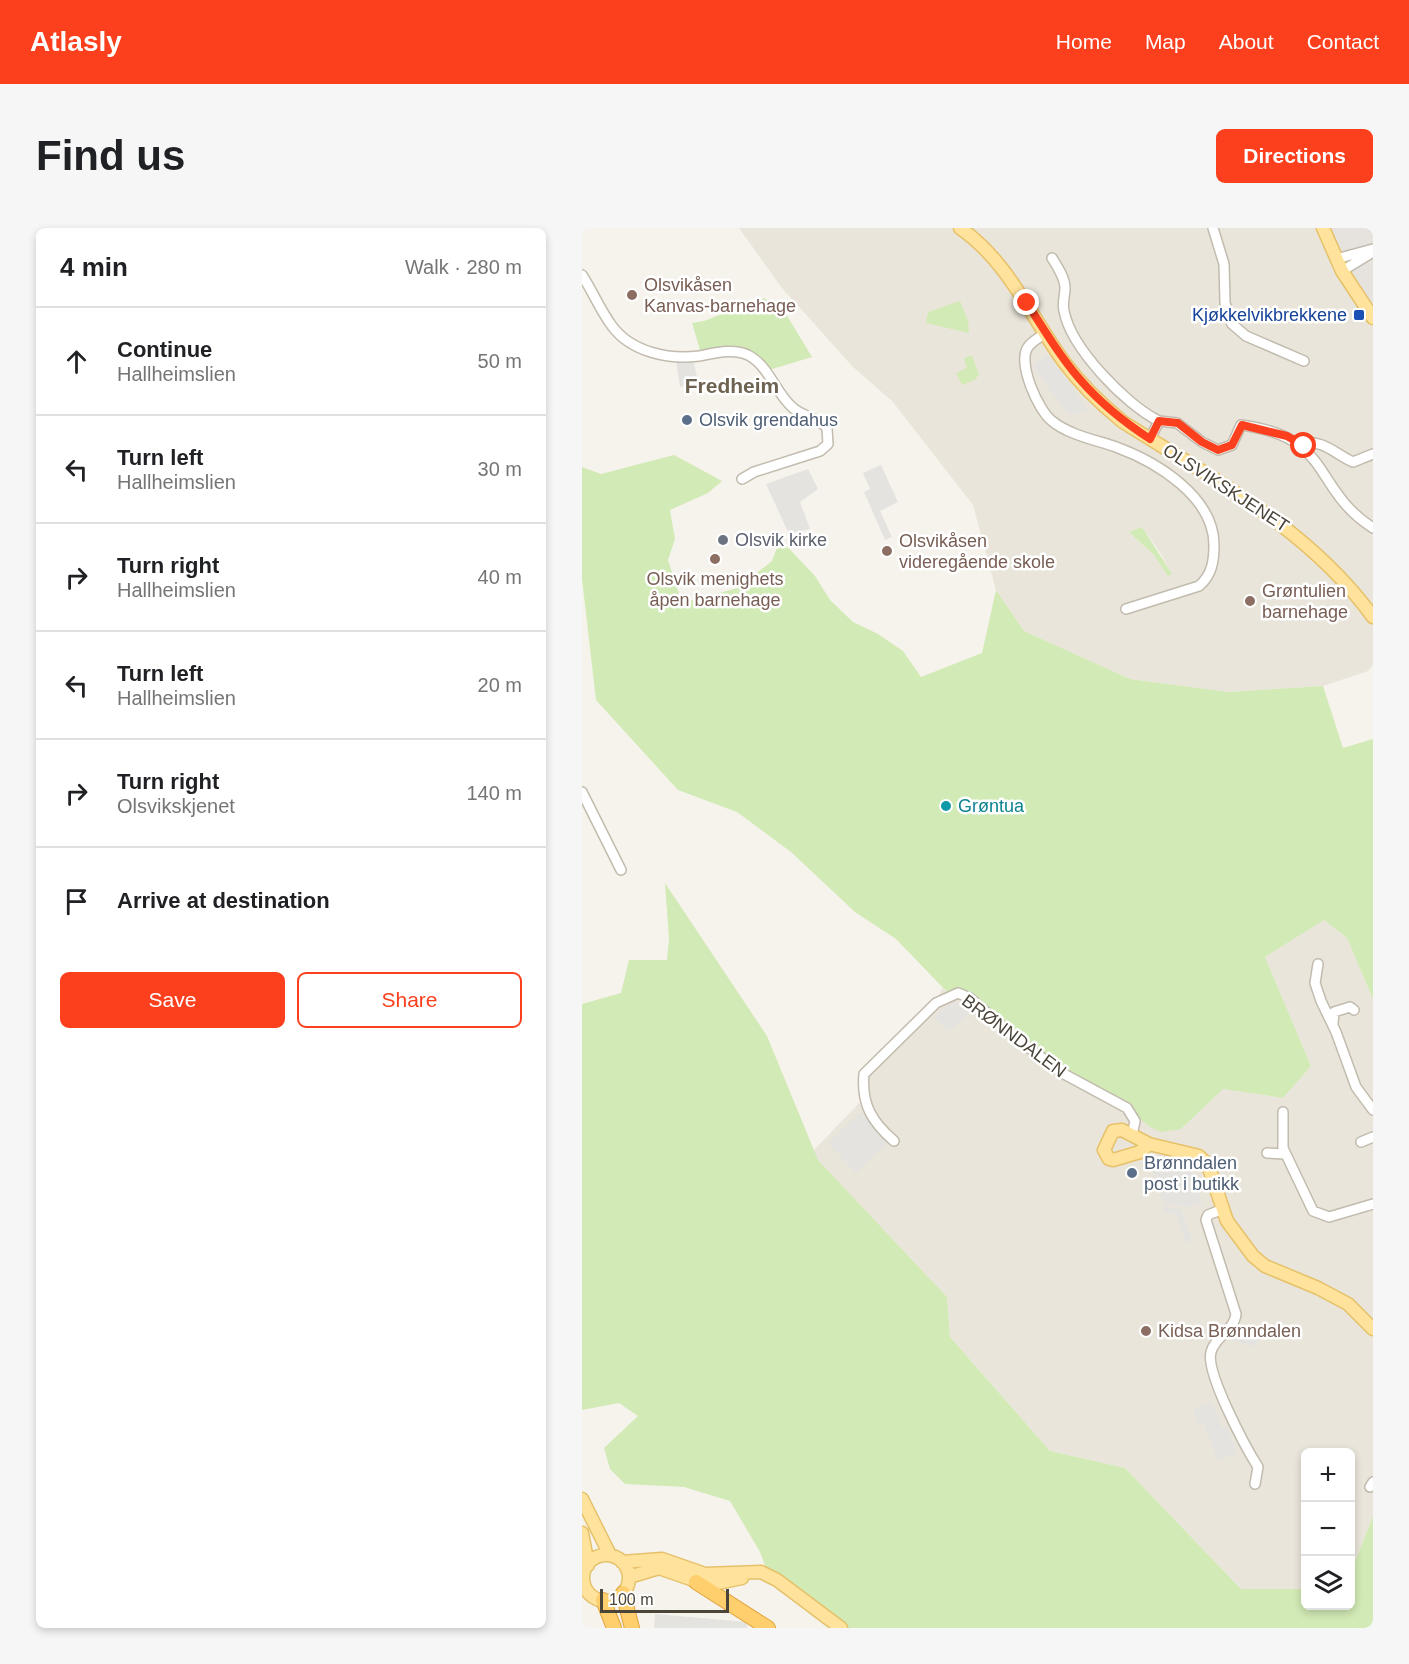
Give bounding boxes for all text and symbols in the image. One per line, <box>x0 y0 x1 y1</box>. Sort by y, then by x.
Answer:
text: Atlasly <box>30 26 122 57</box>
text: Home <box>1056 30 1112 53</box>
text: Map <box>1145 30 1186 53</box>
text: About <box>1219 30 1274 53</box>
text: Contact <box>1307 30 1379 53</box>
button: Directions <box>1216 129 1373 183</box>
text: Find us <box>36 132 185 179</box>
text: 4 min <box>60 252 128 282</box>
text: Walk · 280 m <box>405 256 522 278</box>
place label: Olsvikåsen Kanvas-barnehage <box>644 275 796 316</box>
marker: Olsvikåsen Kanvas-barnehage <box>625 288 639 302</box>
route end <box>1013 289 1039 315</box>
place label: Kjøkkelvikbrekkene <box>1192 305 1347 325</box>
marker: Kjøkkelvikbrekkene <box>1352 308 1366 322</box>
text: Continue <box>117 337 212 362</box>
icon: ahead <box>60 345 93 378</box>
text: 50 m <box>478 350 522 372</box>
text: Hallheimslien <box>117 363 236 385</box>
district label: Fredheim <box>685 374 779 397</box>
place label: Olsvik grendahus <box>699 410 838 430</box>
marker: Olsvik grendahus <box>680 413 694 427</box>
route start <box>1290 432 1316 458</box>
street label: OLSVIKSKJENET <box>1159 440 1293 536</box>
text: Turn left <box>117 445 203 470</box>
icon: left <box>60 453 93 486</box>
text: 30 m <box>478 458 522 480</box>
text: Hallheimslien <box>117 471 236 493</box>
place label: Olsvik kirke <box>735 530 827 550</box>
place label: Olsvikåsen videregående skole <box>899 531 1055 572</box>
marker: Olsvik kirke <box>716 533 730 547</box>
marker: Olsvikåsen videregående skole <box>880 544 894 558</box>
marker: Olsvik menighets åpen barnehage <box>708 552 722 566</box>
text: Turn right <box>117 553 219 578</box>
icon: right <box>60 561 93 594</box>
text: 40 m <box>478 566 522 588</box>
place label: Olsvik menighets åpen barnehage <box>646 569 784 610</box>
text: Hallheimslien <box>117 579 236 601</box>
place label: Grøntulien barnehage <box>1262 581 1348 622</box>
marker: Grøntulien barnehage <box>1243 594 1257 608</box>
text: Turn left <box>117 661 203 686</box>
icon: left <box>60 669 93 702</box>
text: 20 m <box>478 674 522 696</box>
text: Hallheimslien <box>117 687 236 709</box>
text: Turn right <box>117 769 219 794</box>
icon: right <box>60 777 93 810</box>
text: 140 m <box>466 782 522 804</box>
text: Olsvikskjenet <box>117 795 235 817</box>
place label: Grøntua <box>958 796 1025 816</box>
marker: Grøntua <box>939 799 953 813</box>
icon: arrive <box>60 885 93 918</box>
text: Arrive at destination <box>117 888 330 913</box>
button: Save <box>60 972 285 1028</box>
button: Share <box>297 972 522 1028</box>
street label: BRØNNDALEN <box>958 990 1070 1082</box>
place label: Brønndalen post i butikk <box>1144 1153 1240 1194</box>
marker: Brønndalen post i butikk <box>1125 1166 1139 1180</box>
place label: Kidsa Brønndalen <box>1158 1321 1301 1341</box>
marker: Kidsa Brønndalen <box>1139 1324 1153 1338</box>
map controls <box>1301 1448 1355 1610</box>
button: + <box>1301 1448 1355 1502</box>
button: − <box>1301 1502 1355 1556</box>
button: layers <box>1301 1556 1355 1610</box>
scale bar <box>600 1586 729 1614</box>
text: 100 m <box>609 1591 653 1608</box>

